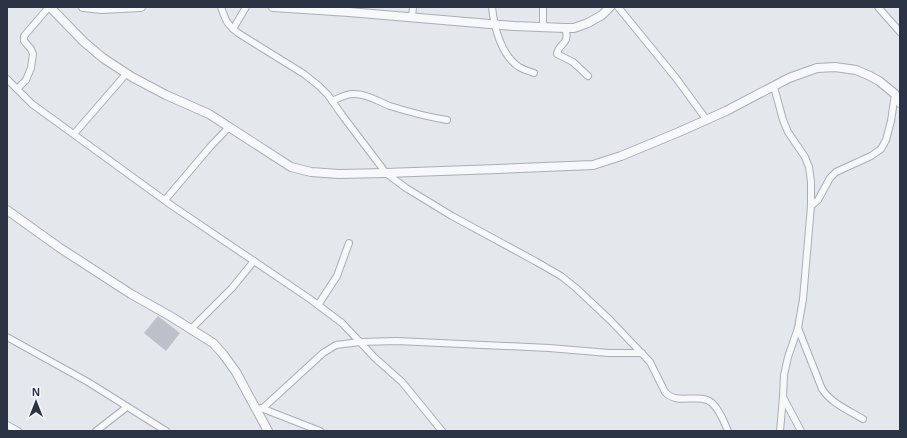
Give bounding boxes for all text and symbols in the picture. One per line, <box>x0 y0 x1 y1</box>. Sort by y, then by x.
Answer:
north arrow <box>16 382 56 422</box>
text: N <box>32 386 40 398</box>

